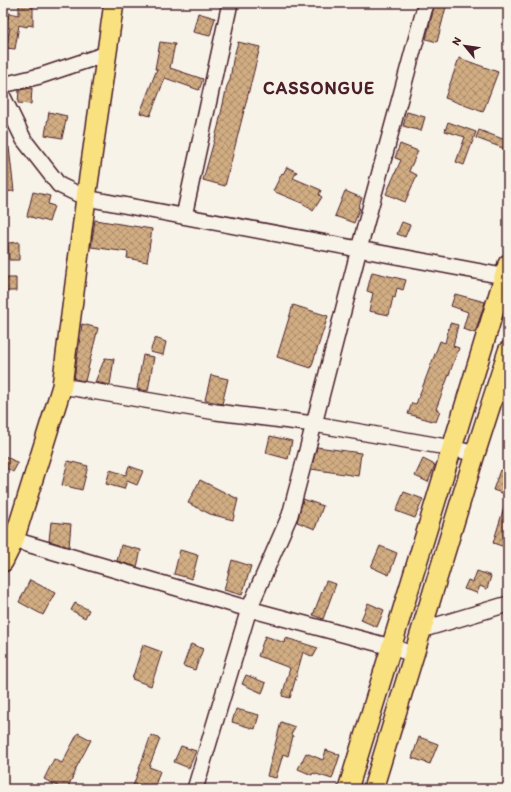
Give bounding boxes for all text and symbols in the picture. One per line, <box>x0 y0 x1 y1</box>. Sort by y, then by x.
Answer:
north arrow <box>445 26 485 66</box>
text: N <box>449 35 464 48</box>
district label: CASSONGUE <box>263 77 375 99</box>

